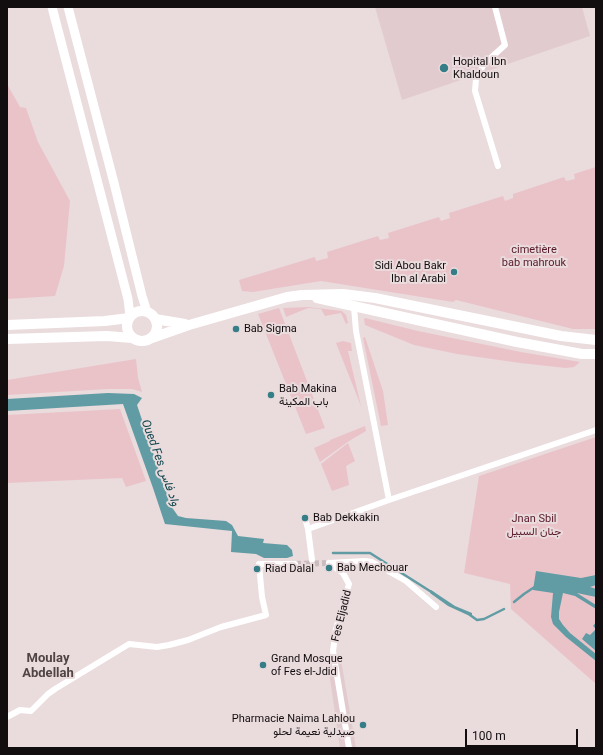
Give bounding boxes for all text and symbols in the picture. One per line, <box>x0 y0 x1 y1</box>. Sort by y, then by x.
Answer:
place label: Hopital Ibn Khaldoun <box>453 55 506 81</box>
marker: Hopital Ibn Khaldoun <box>438 62 450 74</box>
park label: cimetière bab mahrouk <box>502 243 566 269</box>
place label: Sidi Abou Bakr Ibn al Arabi <box>375 259 446 285</box>
marker: Sidi Abou Bakr Ibn al Arabi <box>449 267 459 277</box>
place label: Bab Sigma <box>244 322 297 336</box>
marker: Bab Sigma <box>231 324 241 334</box>
place label: Bab Makina باب المكينة <box>279 382 337 408</box>
marker: Bab Makina باب المكينة <box>266 390 276 400</box>
water label: Oued Fes واد فاس <box>138 418 182 508</box>
place label: Bab Dekkakin <box>313 511 379 525</box>
park label: Jnan Sbil جنان السبيل <box>507 512 561 538</box>
marker: Bab Dekkakin <box>300 513 310 523</box>
place label: Bab Mechouar <box>337 561 408 575</box>
place label: Riad Dalal <box>265 562 314 576</box>
marker: Bab Mechouar <box>324 563 334 573</box>
marker: Riad Dalal <box>252 564 262 574</box>
street label: Fes Eljadid <box>329 589 355 643</box>
district label: Moulay Abdellah <box>22 651 74 682</box>
place label: Grand Mosque of Fes el-Jdid <box>271 652 343 678</box>
marker: Grand Mosque of Fes el-Jdid <box>258 660 268 670</box>
place label: Pharmacie Naima Lahlou صيدلية نعيمة لحلو <box>232 712 355 738</box>
marker: Pharmacie Naima Lahlou صيدلية نعيمة لحلو <box>358 720 368 730</box>
scale bar <box>467 721 580 747</box>
text: 100 m <box>472 729 506 743</box>

